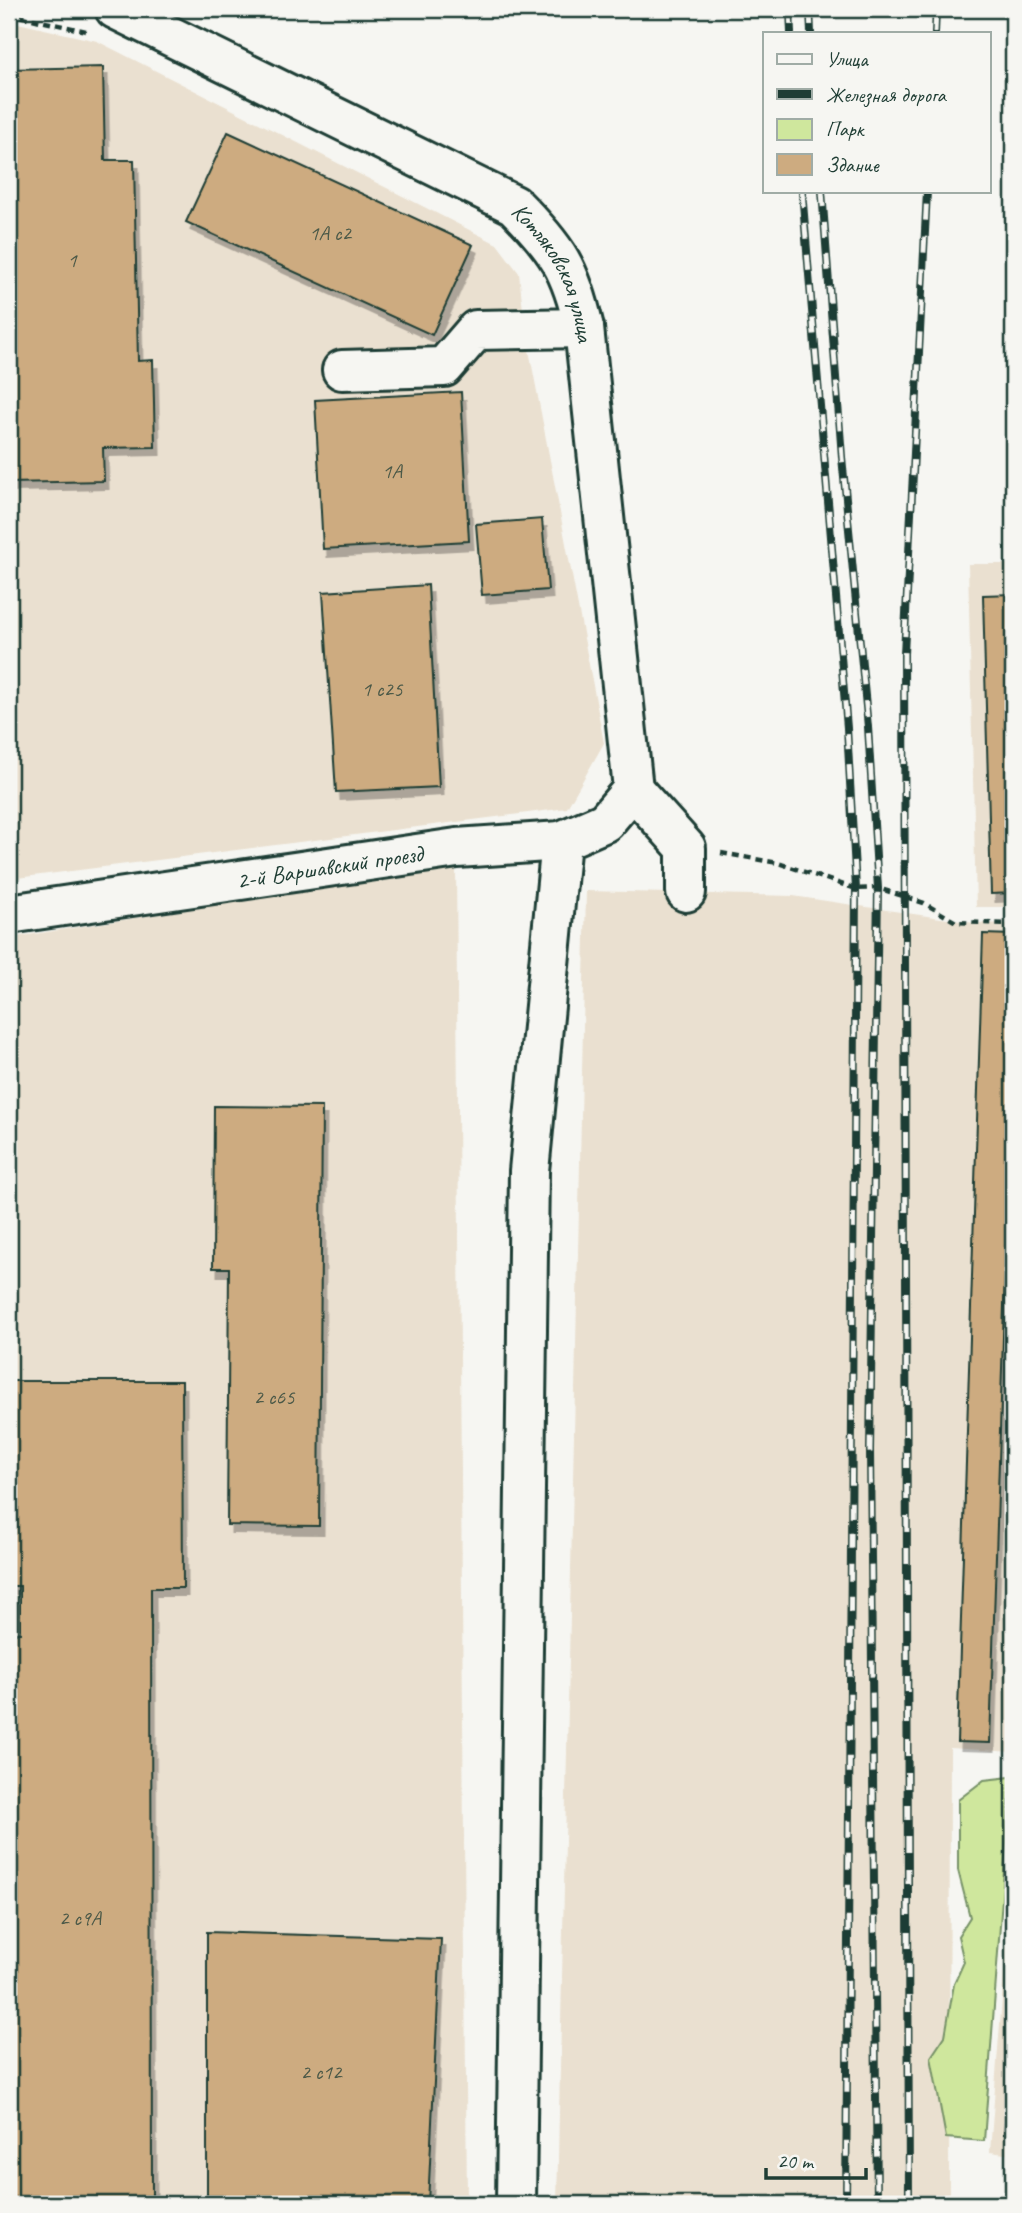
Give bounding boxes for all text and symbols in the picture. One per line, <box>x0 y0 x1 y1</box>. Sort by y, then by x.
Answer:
legend <box>763 32 990 192</box>
text: Улица <box>826 46 869 72</box>
text: Железная дорога <box>826 82 947 108</box>
text: Парк <box>826 116 866 142</box>
text: Здание <box>826 152 880 178</box>
street label: Котляковская улица <box>505 196 601 345</box>
house number: 1А с2 <box>309 220 353 246</box>
house number: 1 <box>67 247 78 273</box>
house number: 1А <box>382 458 403 484</box>
house number: 1 с25 <box>362 676 404 702</box>
street label: 2-й Варшавский проезд <box>234 838 427 895</box>
house number: 2 с65 <box>254 1384 296 1410</box>
house number: 2 с9А <box>59 1905 102 1931</box>
house number: 2 с12 <box>301 2059 343 2085</box>
scale bar <box>766 2136 866 2180</box>
text: 20 m <box>777 2148 815 2174</box>

